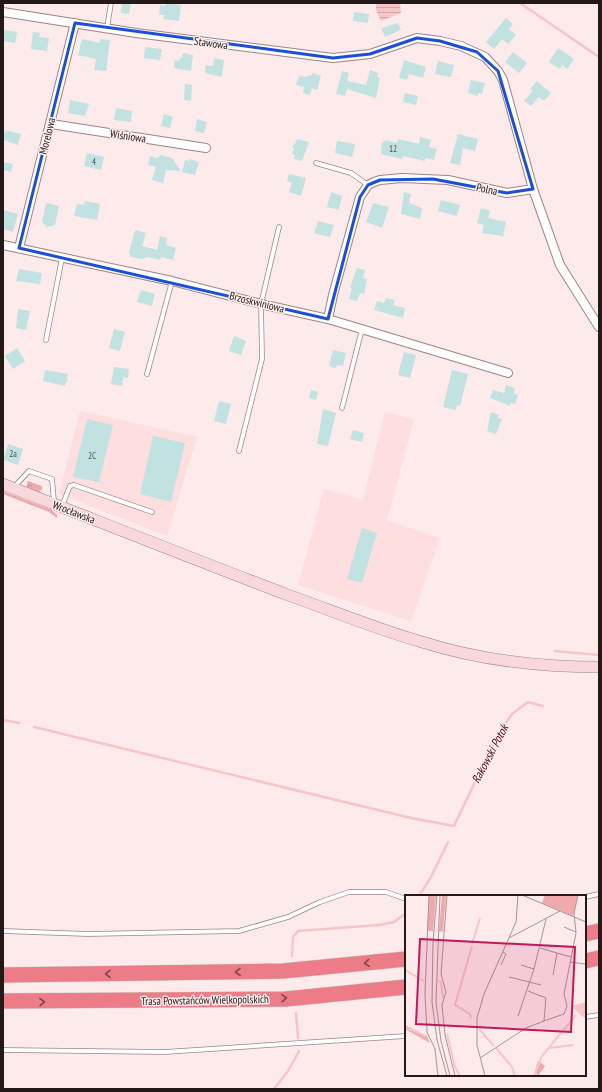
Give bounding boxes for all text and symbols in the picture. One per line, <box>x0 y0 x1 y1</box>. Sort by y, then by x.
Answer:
street label: Stawowa <box>193 34 229 52</box>
street label: Morelowa <box>36 116 58 156</box>
street label: Wiśniowa <box>109 126 147 146</box>
house number: 12 <box>389 143 397 154</box>
house number: 4 <box>92 156 96 167</box>
street label: Polna <box>475 180 499 198</box>
street label: Brzoskwiniowa <box>228 288 286 316</box>
house number: 2a <box>9 448 17 459</box>
house number: 2C <box>88 450 96 461</box>
street label: Wrocławska <box>51 497 97 527</box>
water label: Rakowski Potok <box>468 721 512 786</box>
inset map <box>405 895 586 1076</box>
one-way arrow <box>364 958 370 967</box>
one-way arrow <box>235 967 241 976</box>
one-way arrow <box>105 970 111 978</box>
street label: Trasa Powstańców Wielkopolskich <box>141 992 269 1008</box>
one-way arrow <box>281 994 287 1003</box>
one-way arrow <box>39 998 45 1006</box>

